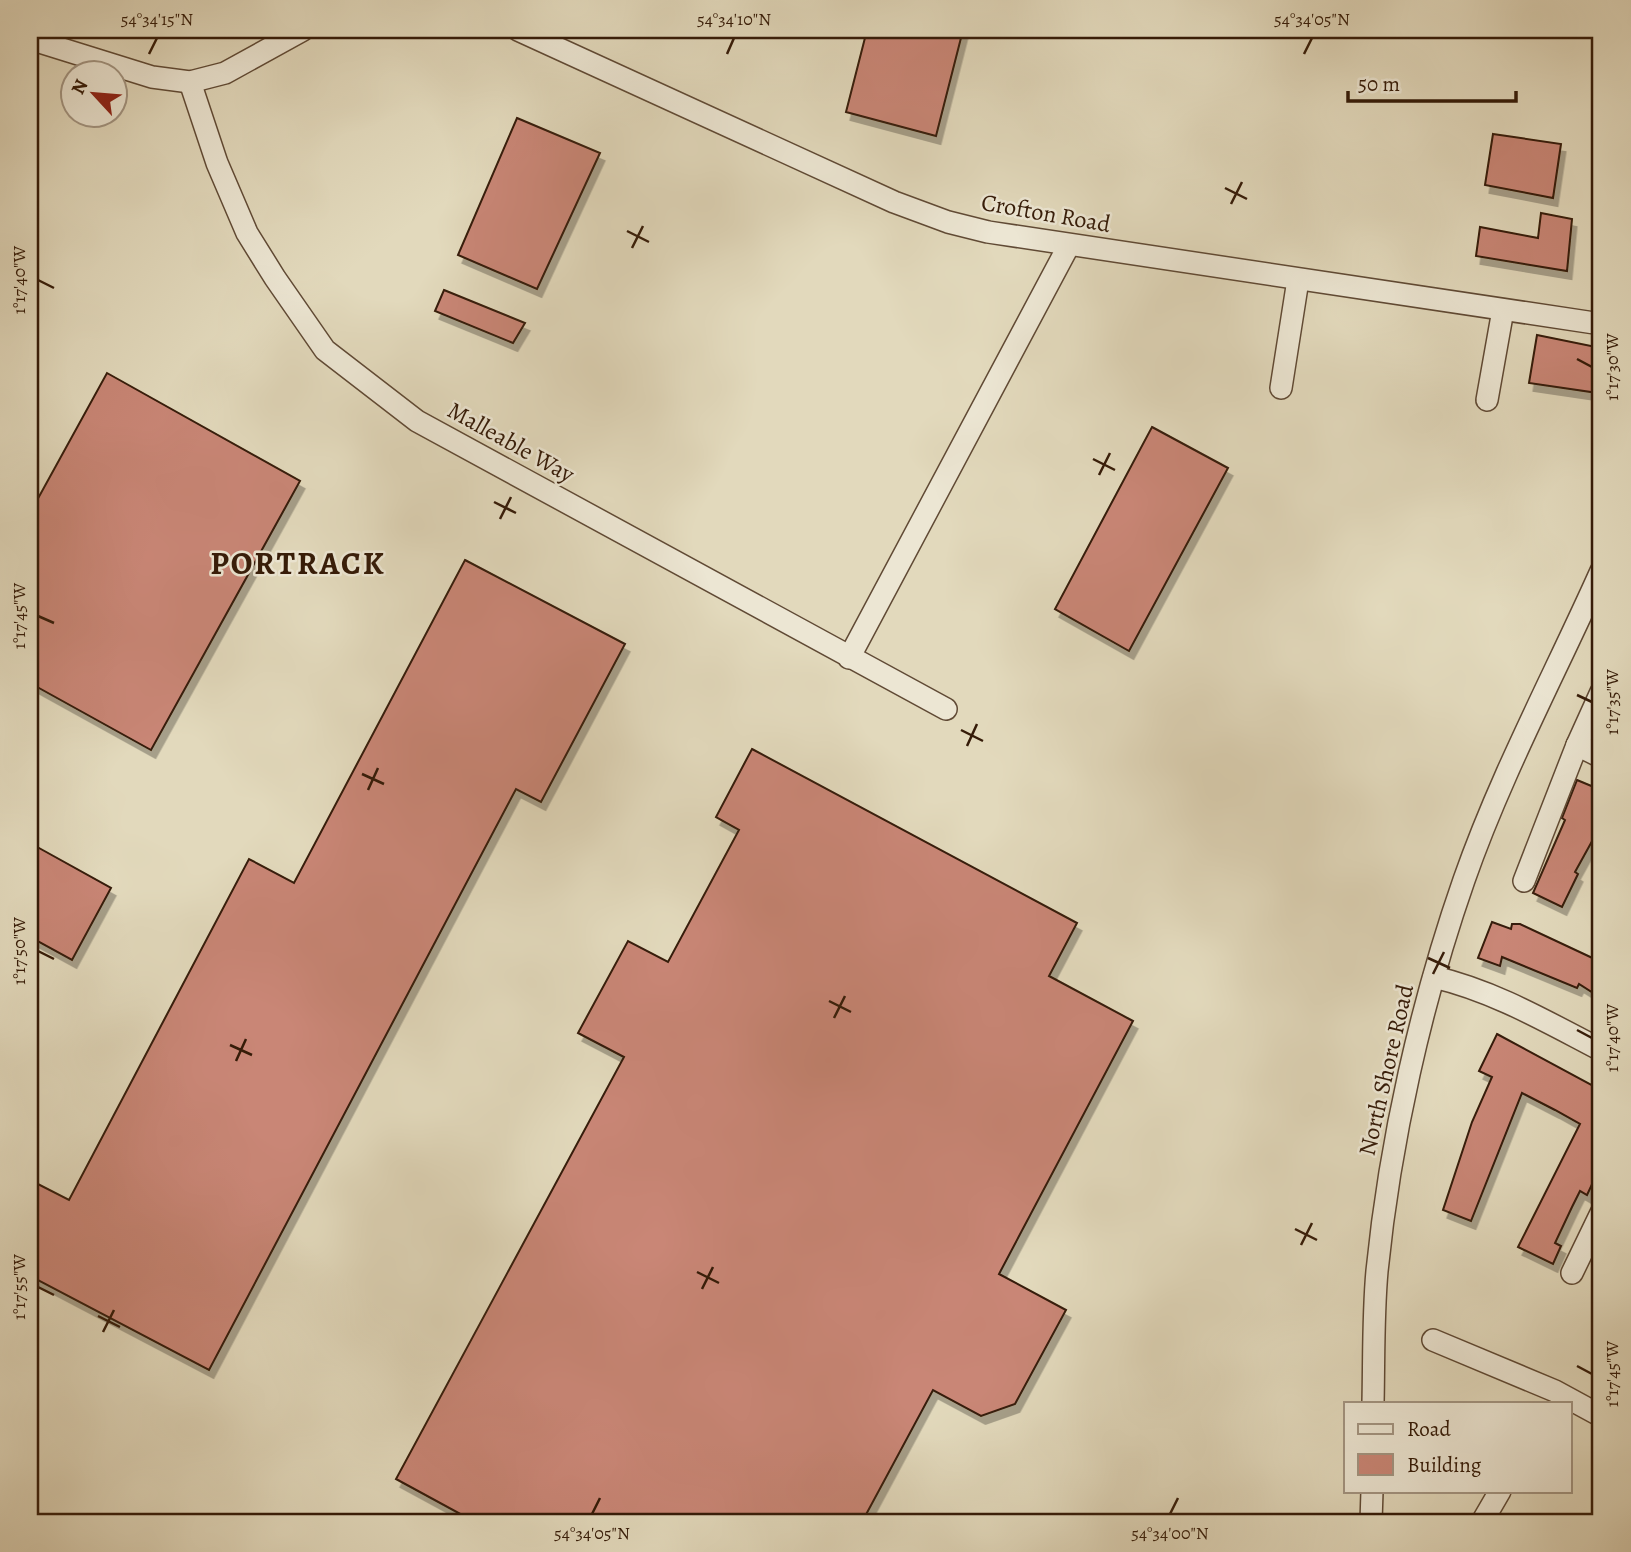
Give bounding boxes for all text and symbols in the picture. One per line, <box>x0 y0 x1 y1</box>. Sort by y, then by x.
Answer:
text: 54°34'15"N <box>121 7 193 31</box>
text: 54°34'10"N <box>697 7 771 31</box>
text: 54°34'05"N <box>1274 7 1350 31</box>
north arrow <box>60 60 130 130</box>
scale bar <box>1348 60 1516 104</box>
text: 50 m <box>1358 70 1400 98</box>
text: N <box>65 75 94 99</box>
street label: Crofton Road <box>979 186 1113 240</box>
text: 1°17'40"W <box>7 246 31 314</box>
text: 1°17'30"W <box>1600 333 1624 401</box>
street label: Malleable Way <box>442 394 580 490</box>
district label: PORTRACK <box>210 541 386 585</box>
text: 1°17'45"W <box>7 583 31 649</box>
text: 1°17'35"W <box>1600 669 1624 735</box>
text: 1°17'50"W <box>7 917 31 985</box>
street label: North Shore Road <box>1351 981 1421 1159</box>
text: 1°17'40"W <box>1600 1004 1624 1072</box>
text: 1°17'55"W <box>7 1254 31 1320</box>
text: 1°17'45"W <box>1600 1341 1624 1407</box>
legend <box>1344 1402 1572 1492</box>
text: Road <box>1407 1415 1451 1443</box>
text: Building <box>1407 1451 1482 1479</box>
text: 54°34'05"N <box>554 1521 630 1545</box>
text: 54°34'00"N <box>1131 1521 1209 1545</box>

